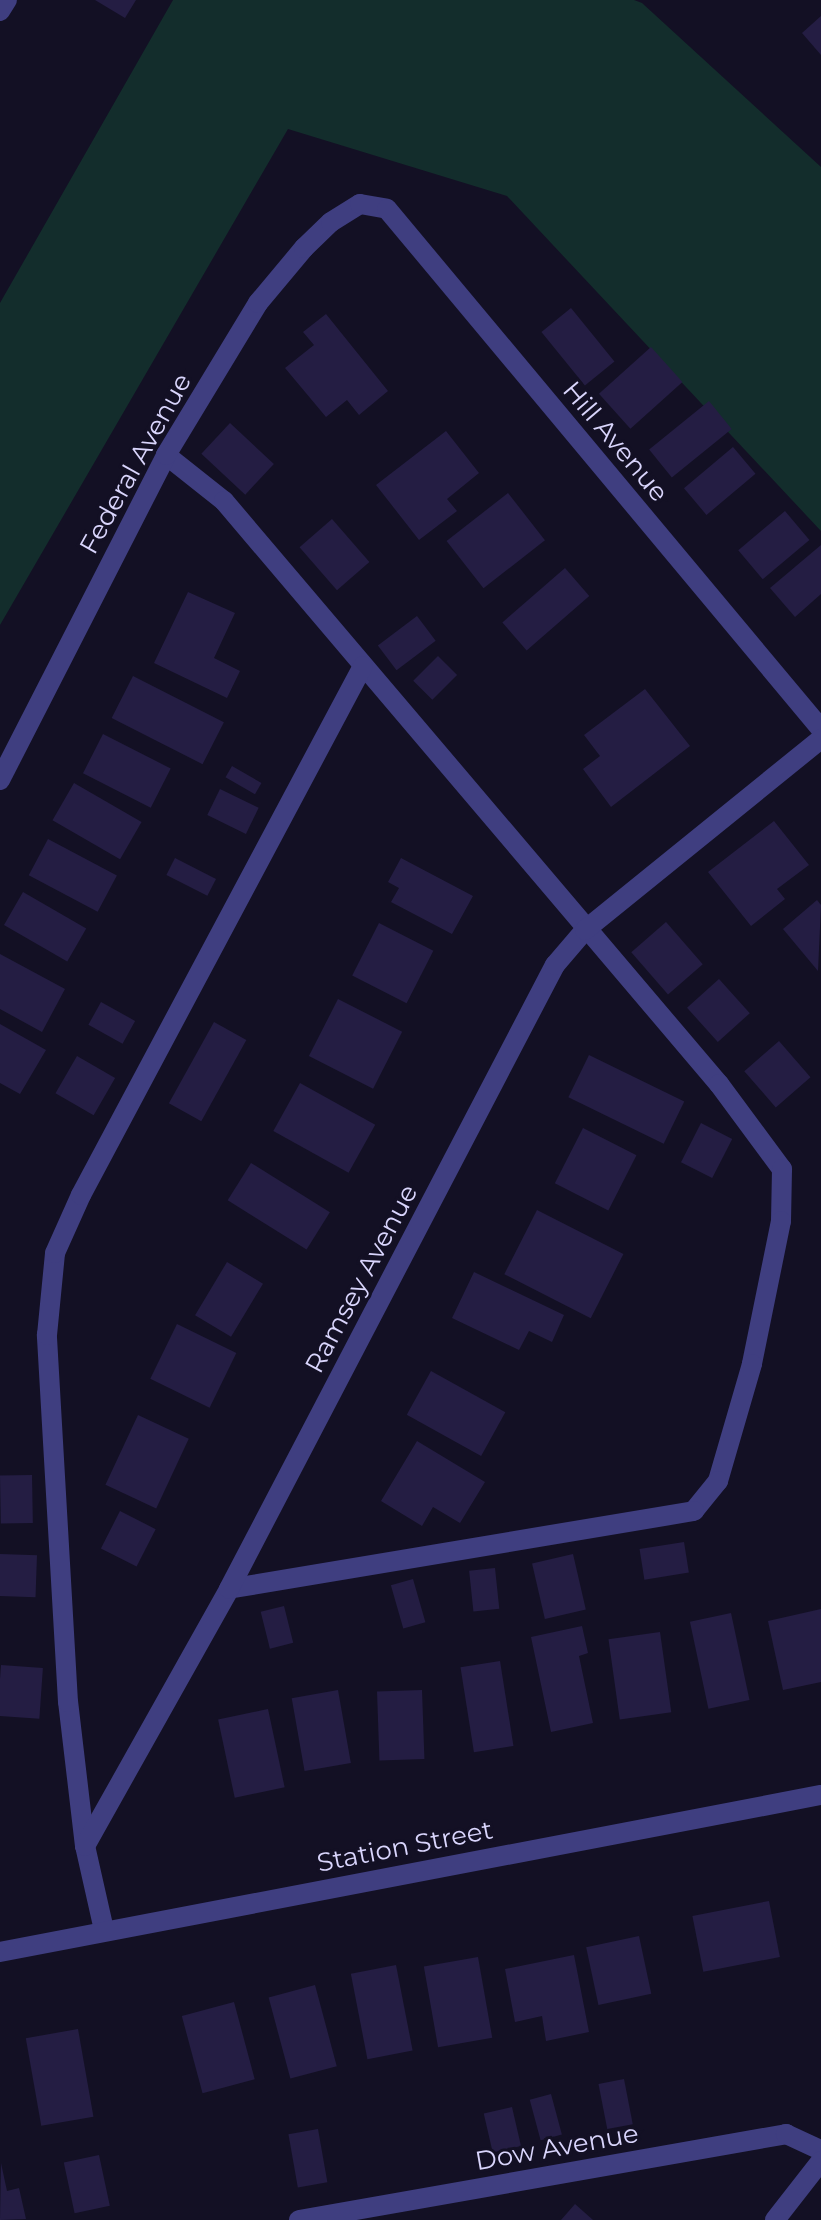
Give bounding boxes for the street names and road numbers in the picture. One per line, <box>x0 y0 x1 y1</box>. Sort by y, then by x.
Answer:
street label: Federal Avenue <box>73 368 199 560</box>
street label: Hill Avenue <box>556 376 674 508</box>
street label: Ramsey Avenue <box>299 1179 425 1379</box>
street label: Station Street <box>315 1815 495 1879</box>
street label: Dow Avenue <box>473 2118 641 2178</box>

